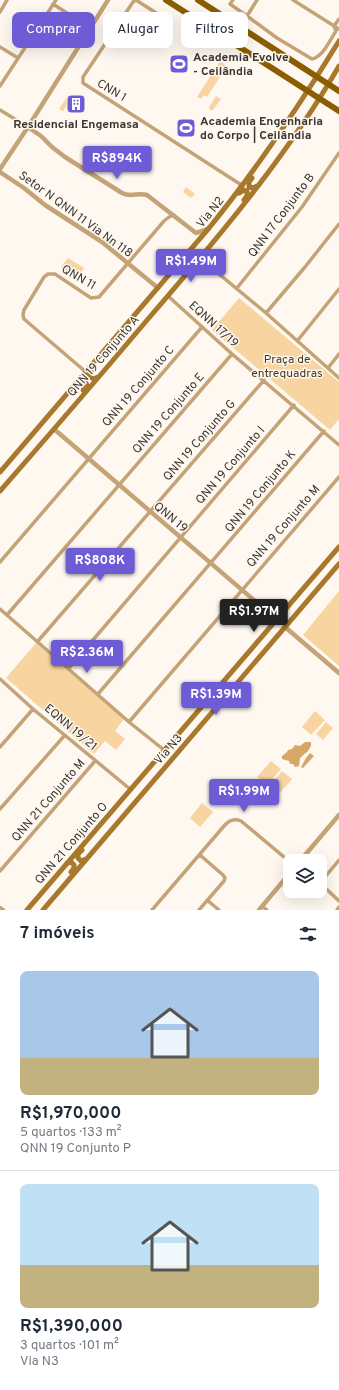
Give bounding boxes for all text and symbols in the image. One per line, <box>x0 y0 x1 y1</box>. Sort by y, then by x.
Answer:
chip: Comprar <box>12 12 95 48</box>
chip: Alugar <box>103 12 173 48</box>
chip: Filtros <box>181 12 248 48</box>
place label: Academia Evolve - Ceilândia <box>193 50 289 80</box>
sports icon: Academia Evolve - Ceilândia <box>168 53 190 75</box>
street label: CNN 1 <box>94 76 129 106</box>
building icon: Residencial Engemasa <box>65 93 87 115</box>
place label: Academia Engenharia do Corpo | Ceilândia <box>200 114 323 144</box>
place label: Residencial Engemasa <box>13 117 139 133</box>
sports icon: Academia Engenharia do Corpo | Ceilândia <box>175 117 197 139</box>
pin: R$894K <box>84 146 150 180</box>
text: R$894K <box>92 151 142 167</box>
street label: Setor N QNN 11 Via Nn 118 <box>15 168 136 262</box>
street label: QNN 17 Conjunto B <box>245 170 319 261</box>
street label: Via N2 <box>193 194 228 232</box>
pin: R$1.49M <box>154 249 228 283</box>
text: R$1.49M <box>165 254 217 270</box>
street label: QNN 11 <box>58 262 99 294</box>
street label: EQNN 17/19 <box>185 298 242 351</box>
street label: QNN 19 Conjunto A <box>64 313 143 401</box>
street label: QNN 19 Conjunto C <box>99 342 179 431</box>
park label: Praça de entrequadras <box>251 352 323 382</box>
street label: QNN 19 Conjunto E <box>129 370 208 457</box>
street label: QNN 19 Conjunto G <box>160 396 240 485</box>
street label: QNN 19 Conjunto I <box>192 423 269 508</box>
street label: QNN 19 Conjunto K <box>222 447 300 536</box>
street label: QNN 19 Conjunto M <box>243 482 324 571</box>
street label: QNN 19 <box>150 499 191 537</box>
pin: R$808K <box>67 548 133 582</box>
text: R$808K <box>75 553 125 569</box>
pin: R$1.97M <box>217 599 291 633</box>
text: R$1.97M <box>229 604 279 620</box>
pin: R$2.36M <box>50 640 124 674</box>
text: R$2.36M <box>60 645 114 661</box>
pin: R$1.39M <box>179 682 253 716</box>
text: R$1.39M <box>190 687 242 703</box>
street label: EQNN 19/21 <box>40 701 100 755</box>
street label: Via N3 <box>151 731 187 768</box>
street label: QNN 21 Conjunto M <box>8 756 89 845</box>
pin: R$1.99M <box>207 779 281 813</box>
text: R$1.99M <box>218 784 270 800</box>
street label: QNN 21 Conjunto O <box>32 799 112 888</box>
map controls <box>283 854 327 898</box>
button: layers <box>283 854 327 898</box>
text: 7 imóveis <box>20 923 95 945</box>
icon: filters <box>297 923 319 945</box>
icon: home <box>134 997 206 1069</box>
text: R$1,970,000 <box>20 1103 122 1125</box>
text: 5 quartos · 133 m² <box>20 1125 122 1141</box>
text: QNN 19 Conjunto P <box>20 1141 131 1157</box>
icon: home <box>134 1210 206 1282</box>
text: R$1,390,000 <box>20 1316 123 1338</box>
text: 3 quartos · 101 m² <box>20 1338 119 1354</box>
text: Via N3 <box>20 1354 59 1370</box>

